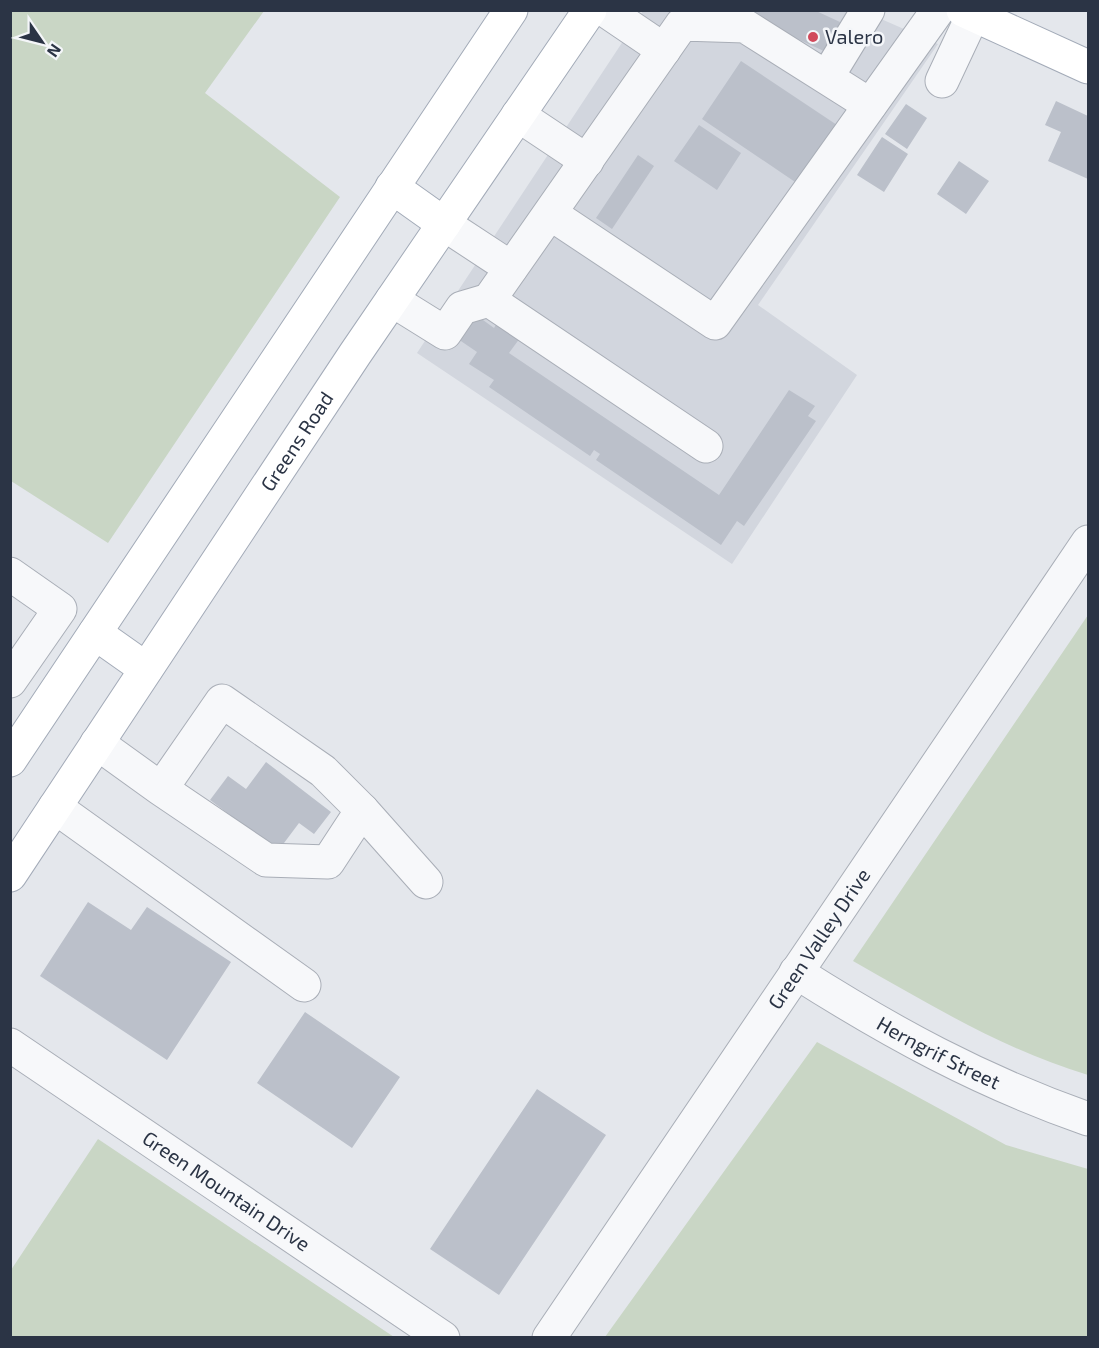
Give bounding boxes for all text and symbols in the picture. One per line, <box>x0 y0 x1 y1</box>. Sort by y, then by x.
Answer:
north arrow <box>12 12 72 72</box>
place label: Valero <box>825 24 883 48</box>
marker: Valero <box>806 30 820 44</box>
text: N <box>44 41 66 61</box>
street label: Greens Road <box>255 387 338 495</box>
street label: Green Valley Drive <box>762 863 875 1013</box>
street label: Herngrif Street <box>873 1011 1004 1094</box>
street label: Green Mountain Drive <box>138 1125 315 1256</box>

